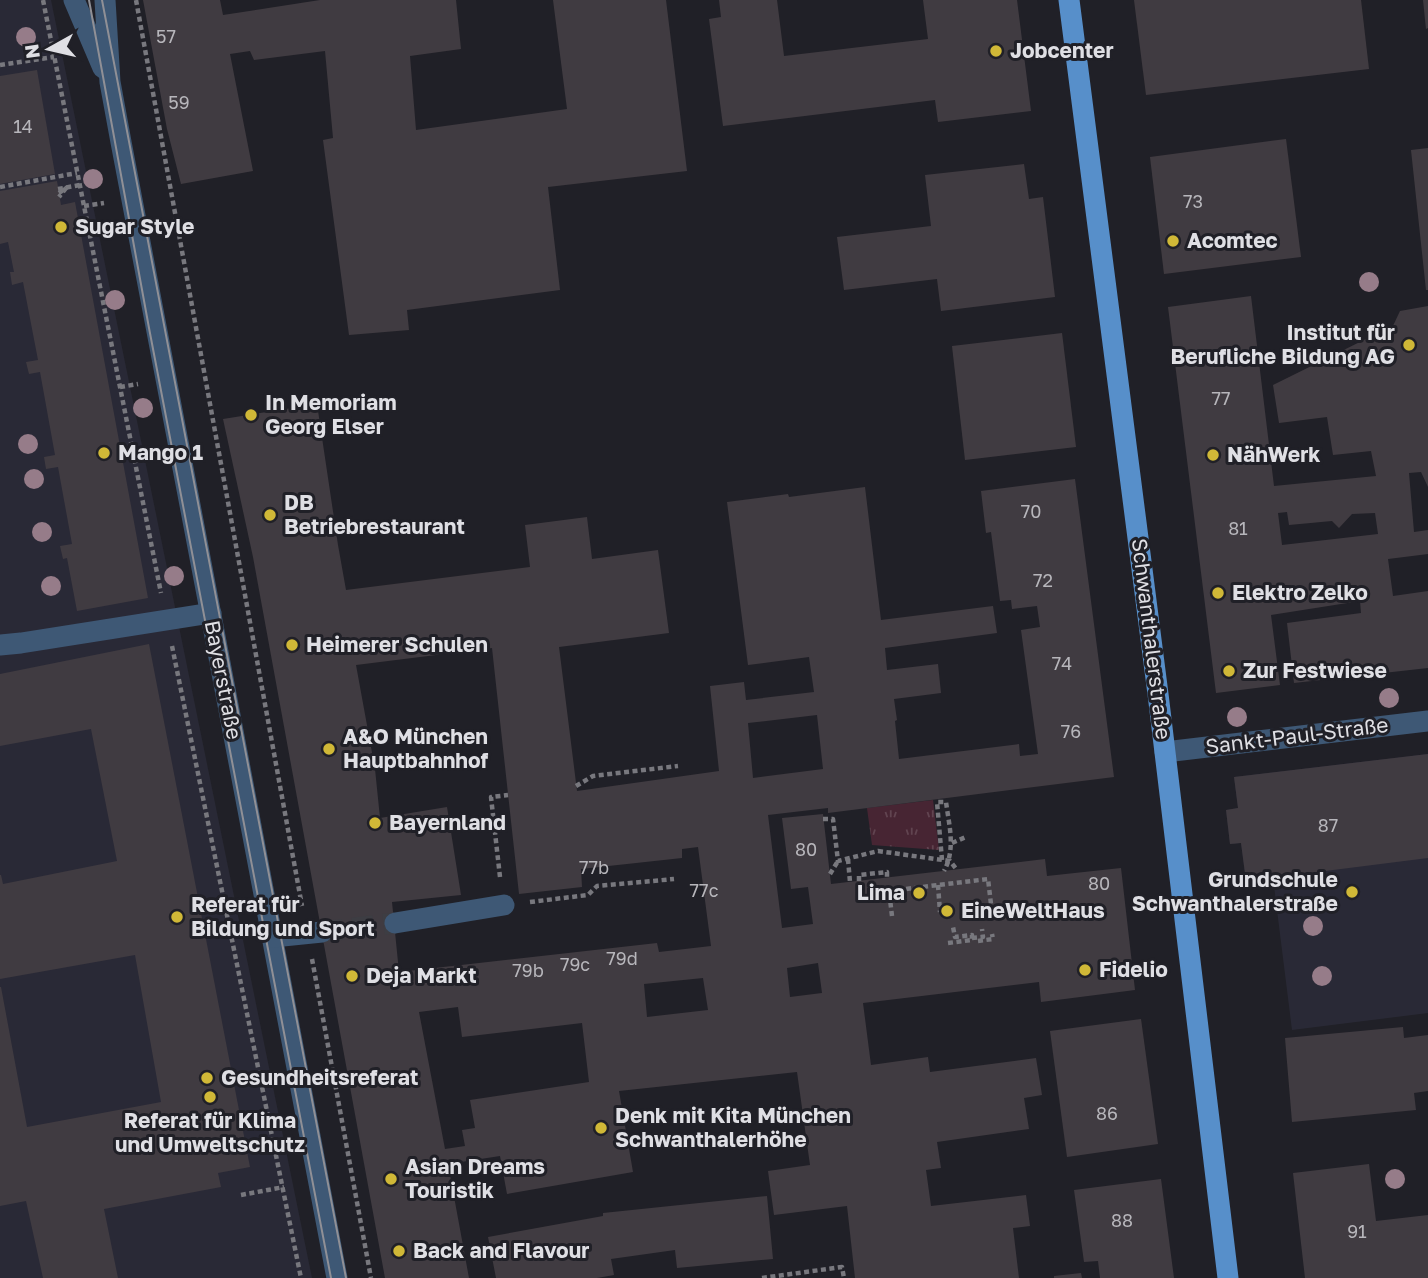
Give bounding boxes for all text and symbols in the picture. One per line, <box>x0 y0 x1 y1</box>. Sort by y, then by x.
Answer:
north arrow <box>14 14 84 84</box>
house number: 57 <box>156 25 176 47</box>
place label: Jobcenter <box>1010 37 1114 63</box>
text: N <box>19 43 44 60</box>
marker: Jobcenter <box>988 43 1004 59</box>
house number: 59 <box>168 91 190 113</box>
house number: 14 <box>13 115 33 137</box>
house number: 73 <box>1183 190 1203 212</box>
place label: Sugar Style <box>75 213 195 239</box>
marker: Sugar Style <box>53 219 69 235</box>
place label: Acomtec <box>1187 227 1278 253</box>
marker: Acomtec <box>1165 233 1181 249</box>
place label: Institut für Berufliche Bildung AG <box>1171 319 1395 369</box>
marker: Institut für Berufliche Bildung AG <box>1401 337 1417 353</box>
house number: 77 <box>1211 387 1231 409</box>
place label: In Memoriam Georg Elser <box>265 389 397 439</box>
marker: In Memoriam Georg Elser <box>243 407 259 423</box>
place label: Mango 1 <box>118 439 203 465</box>
place label: NähWerk <box>1227 441 1321 467</box>
marker: Mango 1 <box>96 445 112 461</box>
marker: NähWerk <box>1205 447 1221 463</box>
place label: DB Betriebrestaurant <box>284 489 465 539</box>
house number: 70 <box>1021 500 1041 522</box>
marker: DB Betriebrestaurant <box>262 507 278 523</box>
house number: 81 <box>1228 517 1248 539</box>
street label: Schwanthalerstraße <box>1127 537 1177 741</box>
house number: 72 <box>1033 569 1053 591</box>
place label: Elektro Zelko <box>1232 579 1368 605</box>
marker: Elektro Zelko <box>1210 585 1226 601</box>
street label: Bayerstraße <box>200 618 248 742</box>
place label: Heimerer Schulen <box>306 631 488 657</box>
marker: Heimerer Schulen <box>284 637 300 653</box>
house number: 74 <box>1052 652 1072 674</box>
place label: Zur Festwiese <box>1243 657 1387 683</box>
marker: Zur Festwiese <box>1221 663 1237 679</box>
street label: Sankt-Paul-Straße <box>1204 711 1390 759</box>
house number: 76 <box>1061 720 1081 742</box>
place label: A&O München Hauptbahnhof <box>343 723 489 773</box>
marker: A&O München Hauptbahnhof <box>321 741 337 757</box>
place label: Bayernland <box>389 809 506 835</box>
house number: 87 <box>1318 814 1338 836</box>
marker: Bayernland <box>367 815 383 831</box>
house number: 80 <box>795 838 817 860</box>
house number: 77b <box>579 856 609 878</box>
place label: Grundschule Schwanthalerstraße <box>1132 866 1338 916</box>
house number: 80 <box>1088 872 1110 894</box>
house number: 77c <box>690 879 719 901</box>
place label: Lima <box>857 879 905 905</box>
marker: Grundschule Schwanthalerstraße <box>1344 884 1360 900</box>
marker: Lima <box>911 885 927 901</box>
place label: Referat für Bildung und Sport <box>191 891 375 941</box>
place label: EineWeltHaus <box>961 897 1105 923</box>
marker: EineWeltHaus <box>939 903 955 919</box>
marker: Referat für Bildung und Sport <box>169 909 185 925</box>
house number: 79d <box>606 947 638 969</box>
house number: 79c <box>560 953 590 975</box>
place label: Fidelio <box>1099 956 1168 982</box>
house number: 79b <box>512 959 544 981</box>
place label: Deja Markt <box>366 962 477 988</box>
marker: Fidelio <box>1077 962 1093 978</box>
marker: Deja Markt <box>344 968 360 984</box>
place label: Gesundheitsreferat <box>221 1064 418 1090</box>
marker: Gesundheitsreferat <box>199 1070 215 1086</box>
marker: Referat für Klima und Umweltschutz <box>202 1089 218 1105</box>
place label: Denk mit Kita München Schwanthalerhöhe <box>615 1102 851 1152</box>
house number: 86 <box>1096 1102 1118 1124</box>
place label: Referat für Klima und Umweltschutz <box>115 1107 305 1157</box>
marker: Denk mit Kita München Schwanthalerhöhe <box>593 1120 609 1136</box>
place label: Asian Dreams Touristik <box>405 1153 545 1203</box>
marker: Asian Dreams Touristik <box>383 1171 399 1187</box>
house number: 88 <box>1111 1209 1133 1231</box>
house number: 91 <box>1347 1220 1367 1242</box>
place label: Back and Flavour <box>413 1237 589 1263</box>
marker: Back and Flavour <box>391 1243 407 1259</box>

